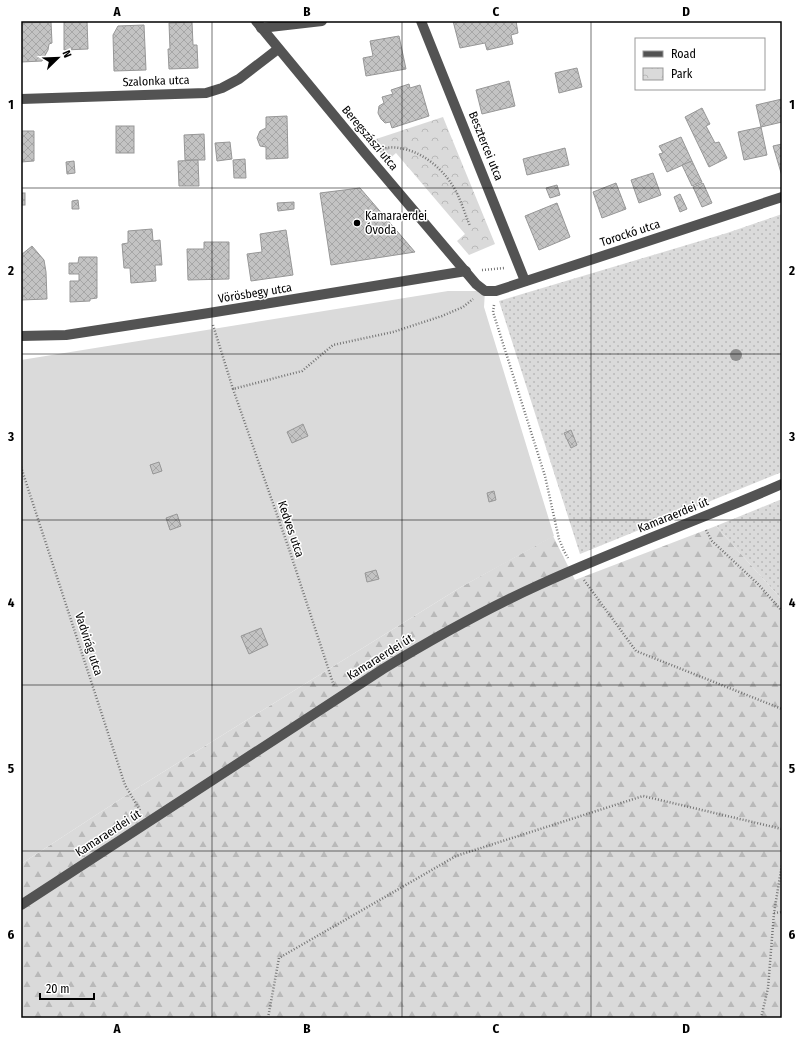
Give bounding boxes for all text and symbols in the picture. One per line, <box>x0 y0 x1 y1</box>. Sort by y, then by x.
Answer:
text: A <box>112 4 121 19</box>
text: B <box>303 4 311 19</box>
text: C <box>493 4 500 19</box>
text: D <box>682 4 690 19</box>
north arrow <box>38 38 78 78</box>
legend <box>635 38 765 90</box>
text: Road <box>671 47 696 61</box>
text: N <box>59 49 74 60</box>
text: Park <box>671 67 693 81</box>
street label: Szalonka utca <box>122 73 190 89</box>
text: 1 <box>8 97 14 112</box>
text: 1 <box>789 97 795 112</box>
street label: Beregszászi utca <box>339 103 401 173</box>
street label: Besztercei utca <box>466 109 506 183</box>
place label: Kamaraerdei Óvoda <box>365 209 427 237</box>
street label: Torockó utca <box>598 217 662 249</box>
marker: Kamaraerdei Óvoda <box>352 218 362 228</box>
text: 2 <box>7 263 14 278</box>
text: 2 <box>788 263 795 278</box>
street label: Vörösbegy utca <box>217 280 293 306</box>
text: 3 <box>7 429 14 444</box>
text: 3 <box>788 429 795 444</box>
street label: Kamaraerdei út <box>636 494 711 536</box>
street label: Kedves utca <box>275 499 307 559</box>
text: 4 <box>8 595 15 610</box>
text: 4 <box>789 595 796 610</box>
street label: Vadvirág utca <box>72 611 106 677</box>
street label: Kamaraerdei út <box>344 631 416 683</box>
text: 5 <box>8 761 14 776</box>
text: 5 <box>789 761 795 776</box>
street label: Kamaraerdei út <box>73 807 143 859</box>
text: 6 <box>8 927 15 942</box>
text: 6 <box>789 927 796 942</box>
scale bar <box>40 975 94 1001</box>
text: 20 m <box>46 982 70 996</box>
text: A <box>112 1021 121 1036</box>
text: B <box>303 1021 311 1036</box>
text: C <box>493 1021 500 1036</box>
text: D <box>682 1021 690 1036</box>

